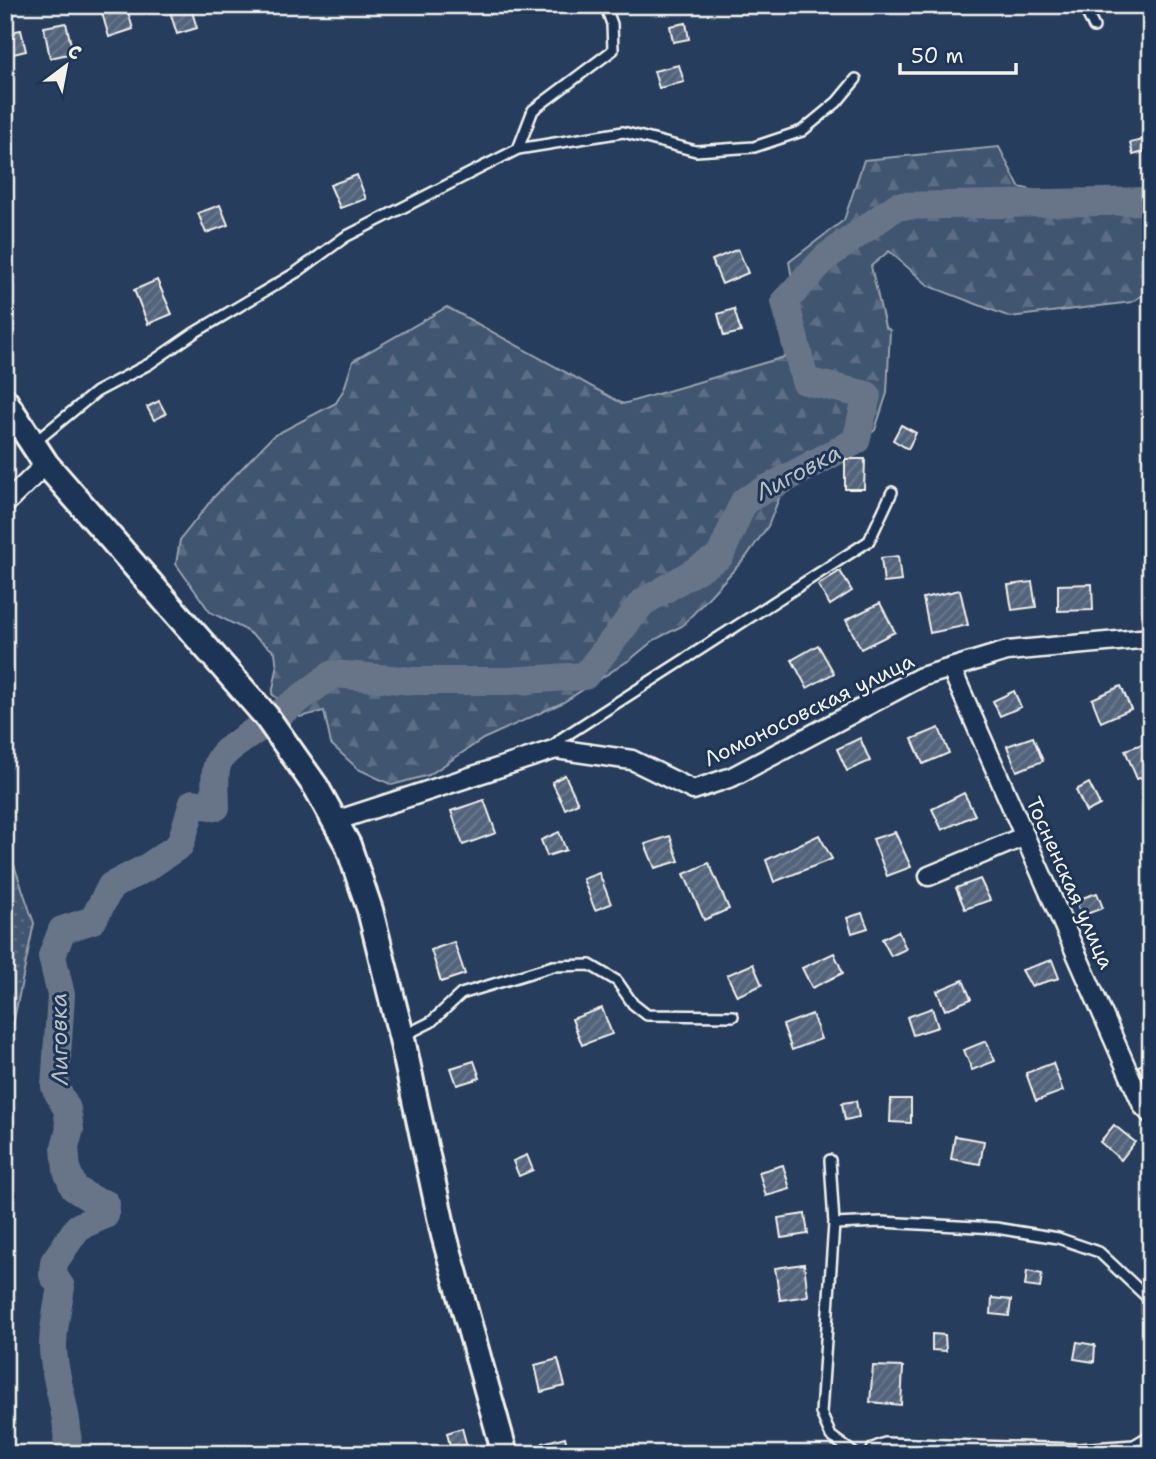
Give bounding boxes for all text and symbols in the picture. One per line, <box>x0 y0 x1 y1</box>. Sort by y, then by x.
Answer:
north arrow <box>32 32 102 102</box>
scale bar <box>900 32 1016 76</box>
text: С <box>63 38 86 66</box>
text: 50 m <box>911 42 964 70</box>
water label: Лиговка <box>749 437 846 507</box>
street label: Ломоносовская улица <box>699 647 919 773</box>
street label: Тосненская улица <box>1019 792 1121 974</box>
water label: Лиговка <box>43 993 75 1086</box>

